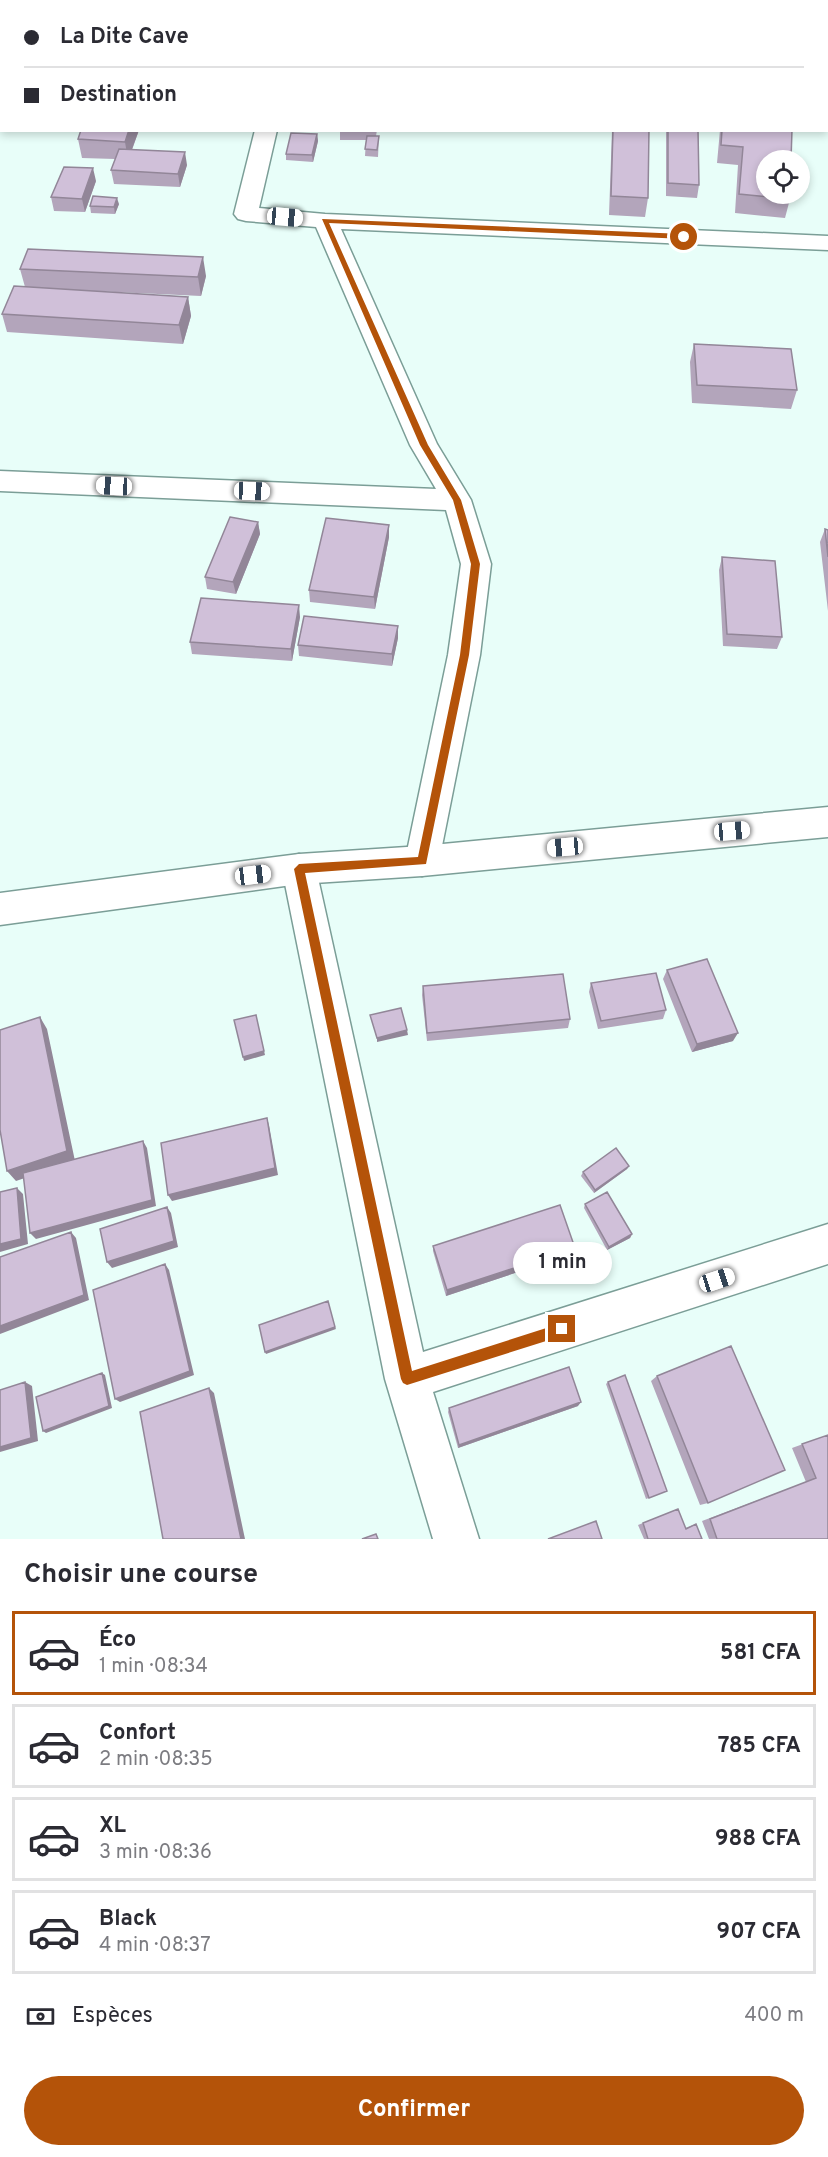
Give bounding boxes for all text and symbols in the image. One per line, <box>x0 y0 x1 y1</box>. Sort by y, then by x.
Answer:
text: La Dite Cave <box>60 24 189 51</box>
text: Destination <box>60 82 177 109</box>
map controls <box>756 150 810 204</box>
button: locate <box>756 150 810 204</box>
car <box>266 206 304 228</box>
route start <box>670 223 697 250</box>
car <box>96 476 132 496</box>
car <box>234 481 270 501</box>
car <box>713 820 751 842</box>
car <box>546 836 584 858</box>
car <box>234 864 272 886</box>
callout: 1 min <box>512 1242 612 1284</box>
text: 1 min <box>538 1250 587 1276</box>
car <box>697 1266 737 1294</box>
route end <box>548 1315 575 1342</box>
text: Choisir une course <box>24 1558 258 1592</box>
icon: car <box>27 1626 81 1680</box>
text: Éco <box>99 1627 136 1654</box>
text: 581 CFA <box>720 1640 801 1667</box>
text: 1 min · 08:34 <box>99 1654 208 1680</box>
icon: car <box>27 1719 81 1773</box>
text: Confort <box>99 1720 176 1747</box>
text: 785 CFA <box>718 1733 801 1760</box>
text: 2 min · 08:35 <box>99 1747 213 1773</box>
icon: car <box>27 1812 81 1866</box>
text: XL <box>99 1813 126 1840</box>
text: 988 CFA <box>715 1826 801 1853</box>
text: 3 min · 08:36 <box>99 1840 212 1866</box>
icon: car <box>27 1905 81 1959</box>
text: Black <box>99 1906 157 1933</box>
text: 907 CFA <box>717 1919 801 1946</box>
text: 4 min · 08:37 <box>99 1933 211 1959</box>
icon: cash <box>24 2000 57 2033</box>
text: Espèces <box>72 2003 153 2030</box>
text: 400 m <box>744 2003 804 2029</box>
button: Confirmer <box>24 2076 804 2145</box>

